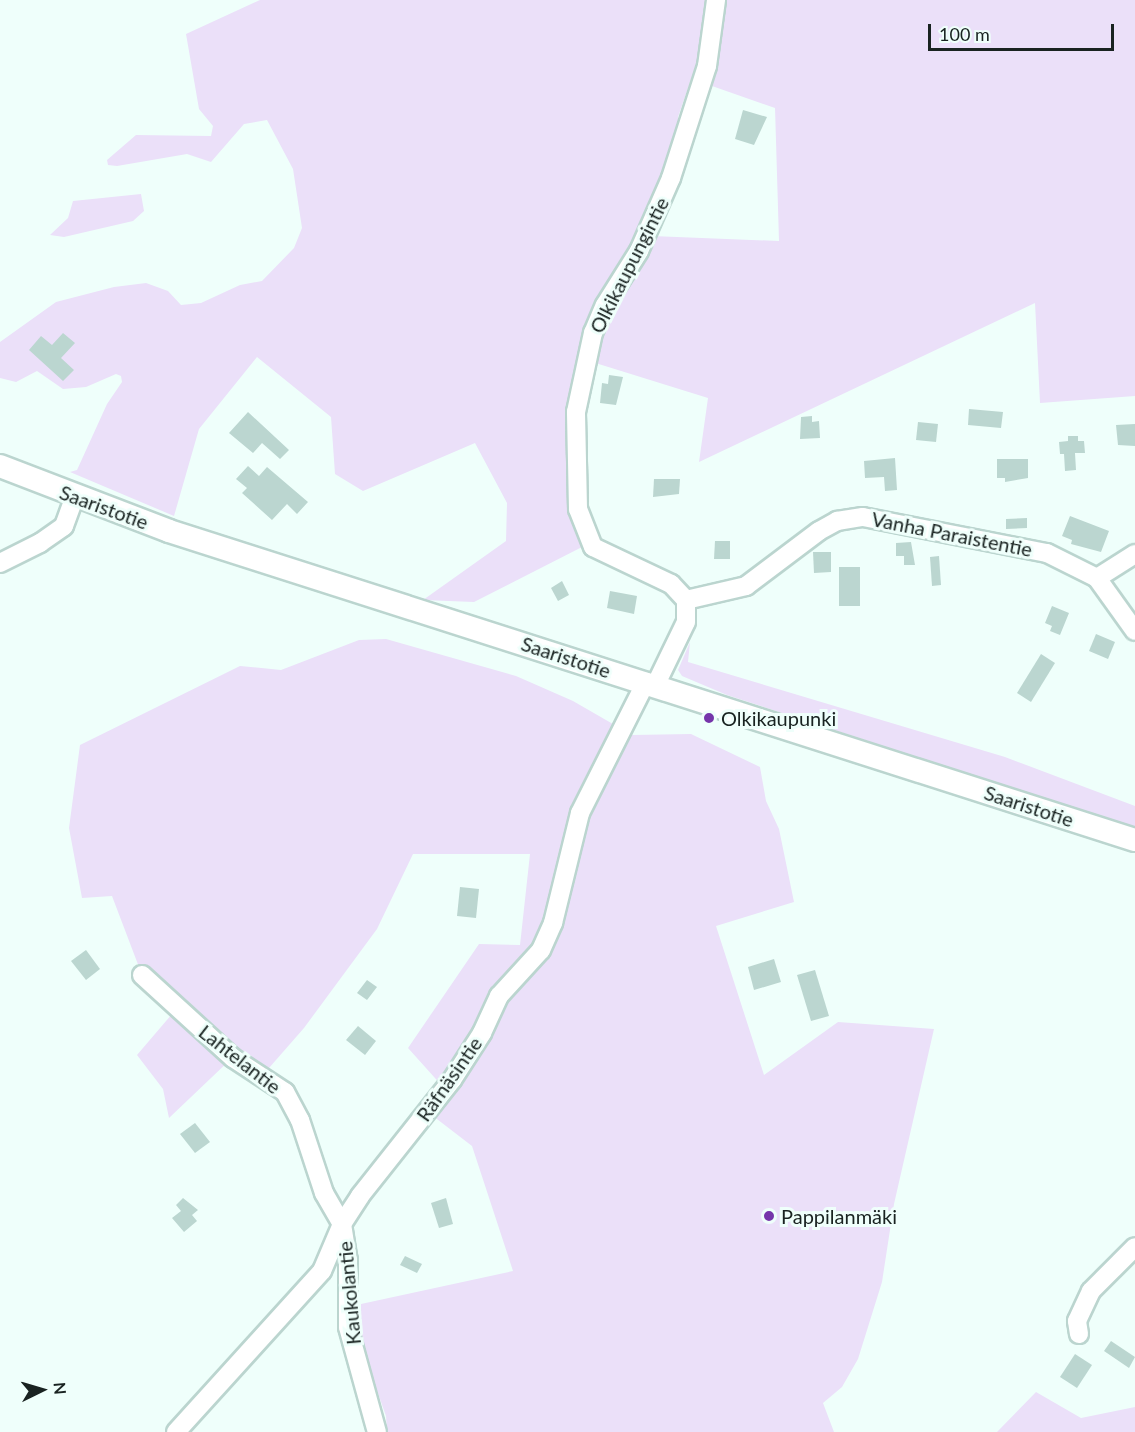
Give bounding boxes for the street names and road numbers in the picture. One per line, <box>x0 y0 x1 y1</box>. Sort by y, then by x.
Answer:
street label: Olkikaupungintie <box>584 193 674 337</box>
street label: Saaristotie <box>56 480 152 534</box>
street label: Vanha Paraistentie <box>870 507 1034 561</box>
street label: Saaristotie <box>518 631 614 683</box>
street label: Saaristotie <box>981 780 1077 832</box>
street label: Lahtelantie <box>194 1020 286 1098</box>
street label: Räfnäsintie <box>411 1032 487 1126</box>
street label: Kaukolantie <box>333 1240 365 1346</box>

